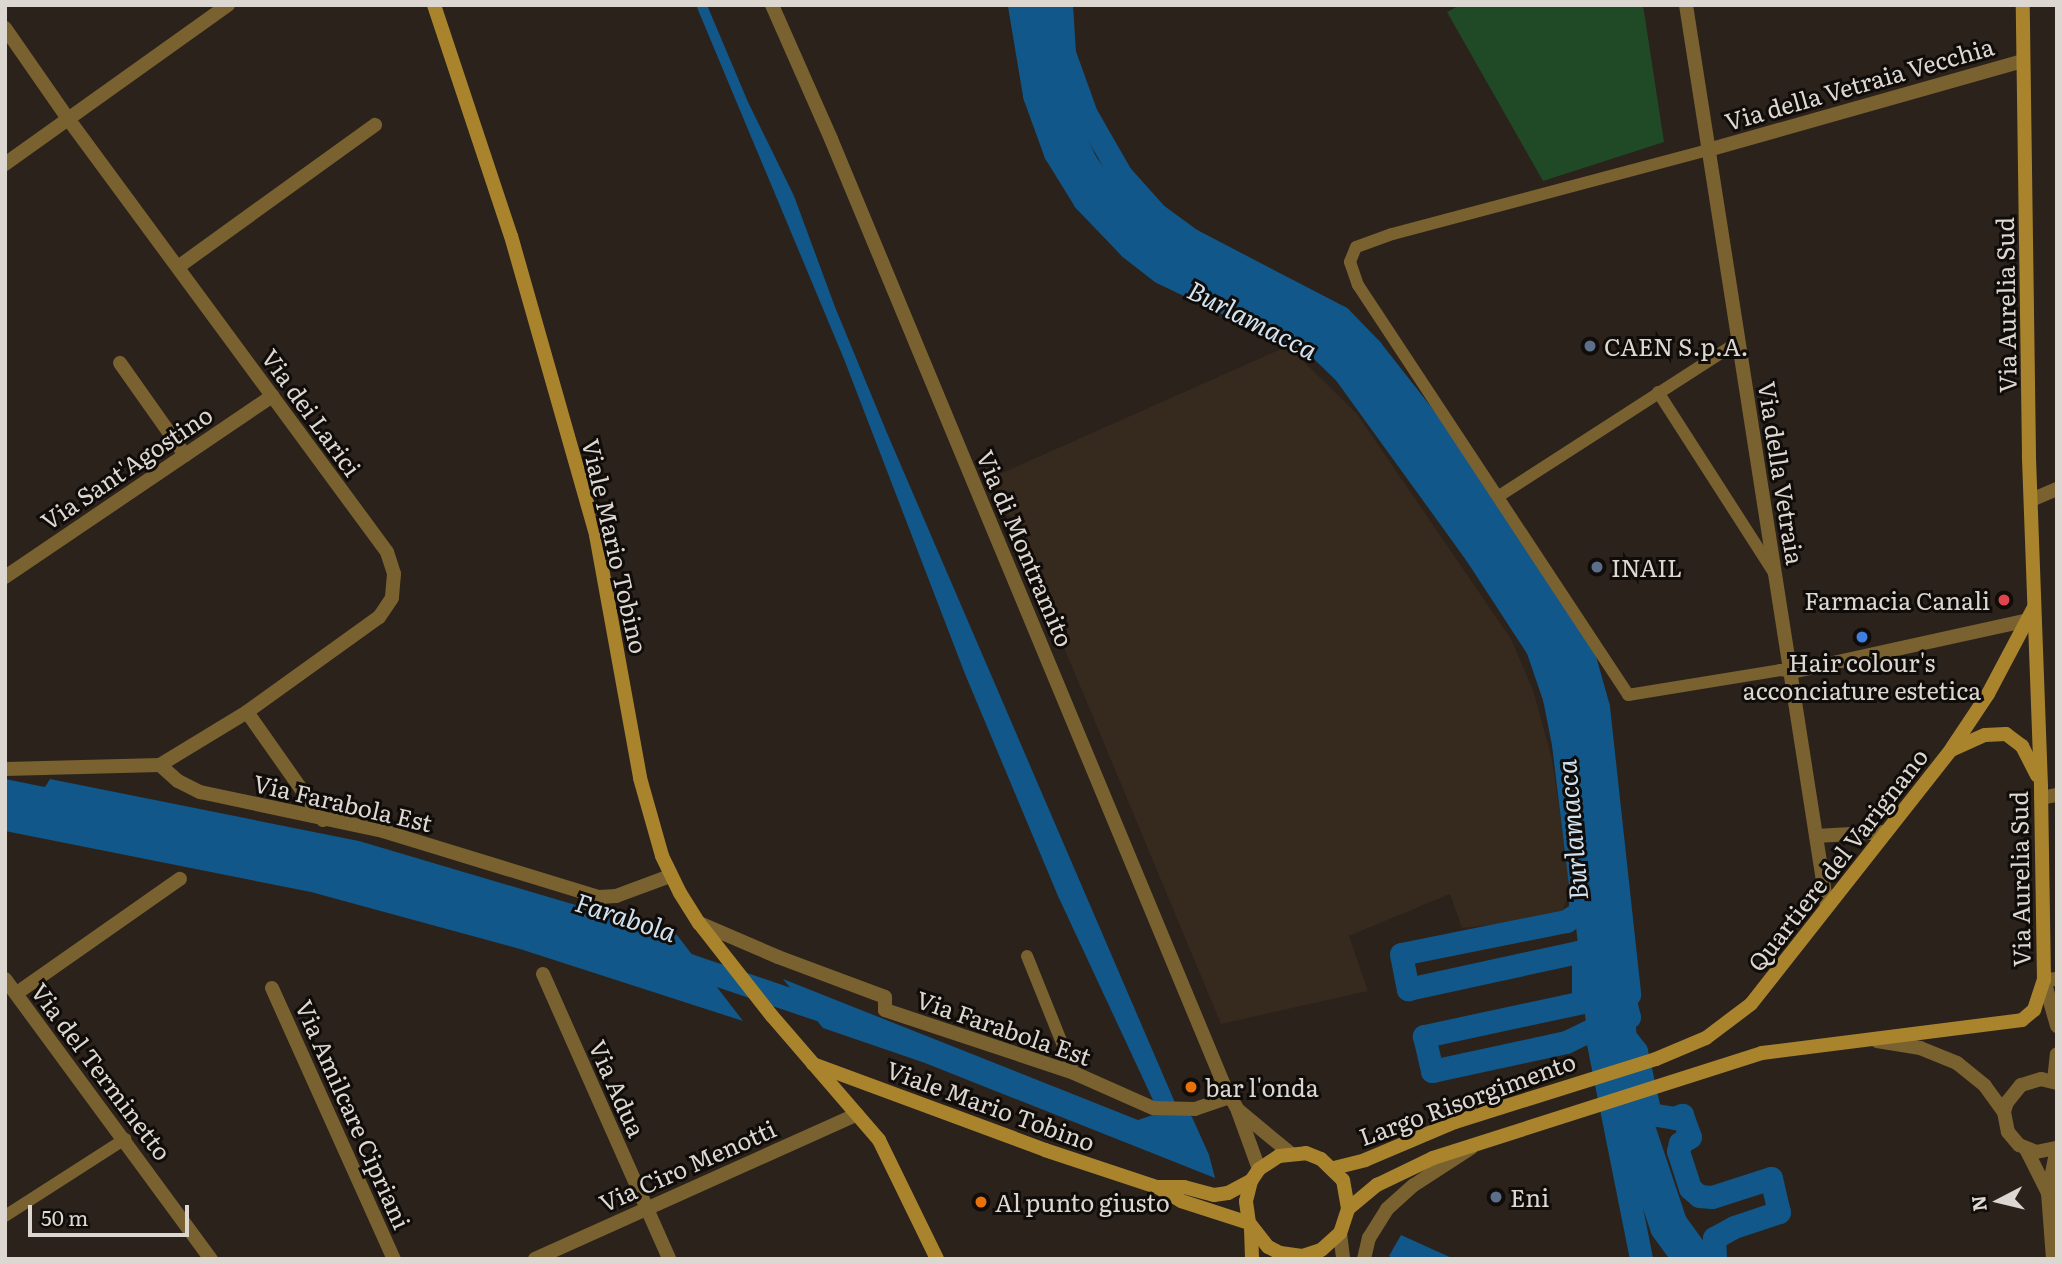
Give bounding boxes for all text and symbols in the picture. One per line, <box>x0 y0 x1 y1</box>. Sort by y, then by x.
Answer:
street label: Via della Vetraia Vecchia <box>1721 31 1997 135</box>
street label: Via Aurelia Sud <box>1989 217 2021 393</box>
water label: Burlamacca <box>1183 273 1323 365</box>
place label: CAEN S.p.A. <box>1604 332 1749 360</box>
marker: CAEN S.p.A. <box>1582 338 1598 354</box>
street label: Via dei Larici <box>256 343 368 481</box>
street label: Via della Vetraia <box>1753 379 1811 567</box>
street label: Via Sant'Agostino <box>35 399 217 535</box>
street label: Viale Mario Tobino <box>577 436 655 656</box>
street label: Via di Montramito <box>972 445 1080 651</box>
place label: INAIL <box>1611 553 1682 581</box>
marker: INAIL <box>1589 559 1605 575</box>
place label: Farmacia Canali <box>1804 586 1990 614</box>
marker: Farmacia Canali <box>1996 592 2012 608</box>
marker: Hair colour's acconciature estetica <box>1854 629 1870 645</box>
place label: Hair colour's acconciature estetica <box>1743 648 1981 704</box>
street label: Quartiere del Varignano <box>1741 742 1933 976</box>
water label: Burlamacca <box>1549 758 1593 902</box>
street label: Via Farabola Est <box>251 767 435 837</box>
street label: Via Aurelia Sud <box>2003 791 2035 967</box>
water label: Farabola <box>572 885 680 947</box>
street label: Via del Terminetto <box>26 977 178 1165</box>
street label: Via Farabola Est <box>913 984 1095 1070</box>
street label: Via Amilcare Cipriani <box>290 995 418 1233</box>
street label: Via Adua <box>584 1035 652 1141</box>
street label: Largo Risorgimento <box>1355 1045 1579 1151</box>
street label: Viale Mario Tobino <box>883 1054 1099 1156</box>
place label: bar l'onda <box>1205 1073 1319 1101</box>
marker: bar l'onda <box>1183 1079 1199 1095</box>
street label: Via Ciro Menotti <box>594 1113 780 1217</box>
north arrow <box>1964 1166 2034 1236</box>
place label: Eni <box>1510 1183 1549 1211</box>
place label: Al punto giusto <box>995 1188 1170 1216</box>
marker: Eni <box>1488 1189 1504 1205</box>
scale bar <box>32 1190 192 1234</box>
marker: Al punto giusto <box>973 1194 989 1210</box>
text: N <box>1963 1194 1993 1213</box>
text: 50 m <box>41 1201 88 1232</box>

